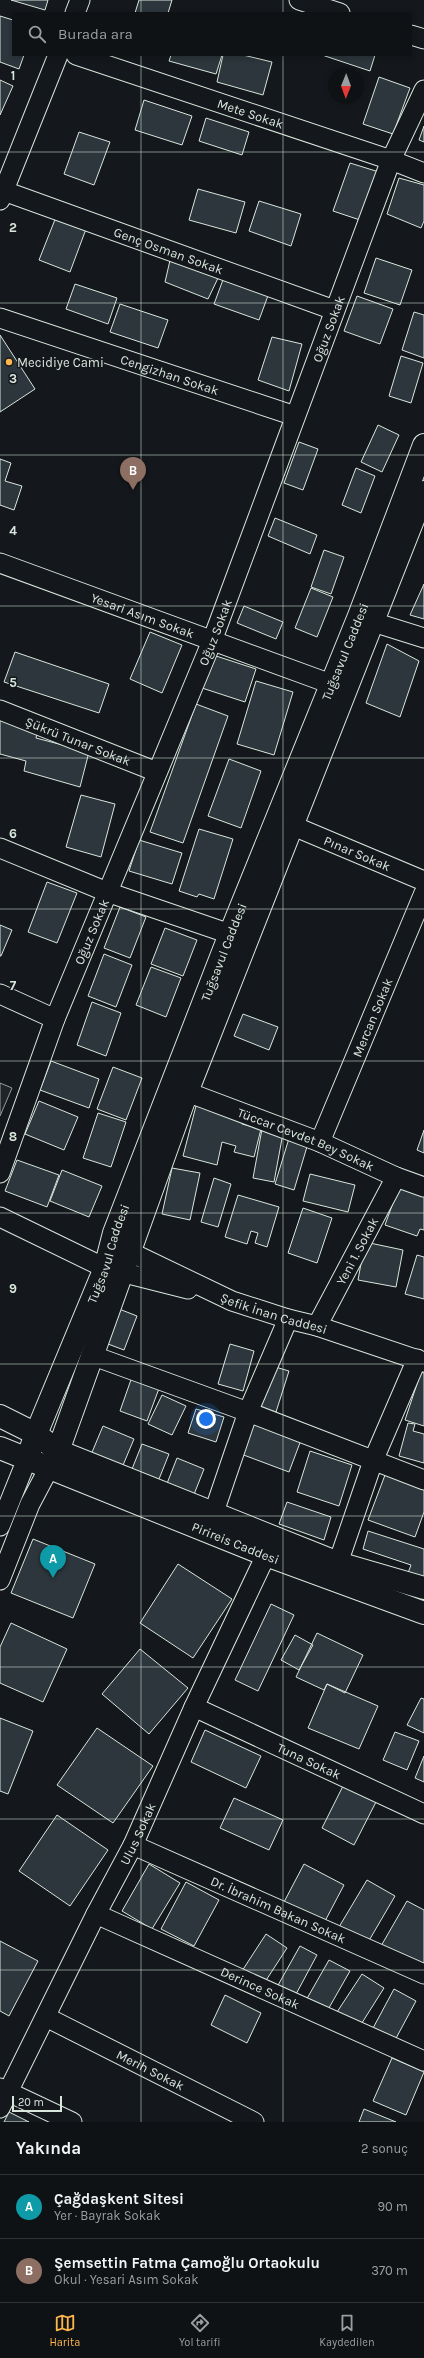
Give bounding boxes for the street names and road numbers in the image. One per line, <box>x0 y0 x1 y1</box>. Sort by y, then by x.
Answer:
street label: Mete Sokak <box>215 95 286 131</box>
street label: Genç Osman Sokak <box>112 224 225 277</box>
street label: Oğuz Sokak <box>309 293 347 364</box>
street label: Cengizhan Sokak <box>119 351 221 398</box>
street label: Yesari Asım Sokak <box>89 589 196 641</box>
street label: Oğuz Sokak <box>195 597 234 668</box>
street label: Tuğsavul Caddesi <box>318 601 371 703</box>
street label: Şükrü Tunar Sokak <box>23 713 133 768</box>
street label: Pınar Sokak <box>322 832 393 874</box>
street label: Oğuz Sokak <box>71 897 112 967</box>
street label: Tuğsavul Caddesi <box>197 901 249 1003</box>
street label: Mercan Sokak <box>349 976 395 1059</box>
street label: Tüccar Cevdet Bey Sokak <box>236 1104 377 1174</box>
street label: Tuğsavul Caddesi <box>84 1202 132 1305</box>
street label: Yeni 1. Sokak <box>333 1215 381 1287</box>
street label: Şefik İnan Caddesi <box>218 1289 329 1336</box>
street label: Pirireis Caddesi <box>190 1519 281 1567</box>
street label: Tuna Sokak <box>275 1739 343 1782</box>
street label: Ulus Sokak <box>116 1800 158 1867</box>
street label: Dr. İbrahim Bakan Sokak <box>208 1873 348 1946</box>
street label: Derince Sokak <box>218 1963 302 2012</box>
street label: Merih Sokak <box>114 2046 187 2093</box>

